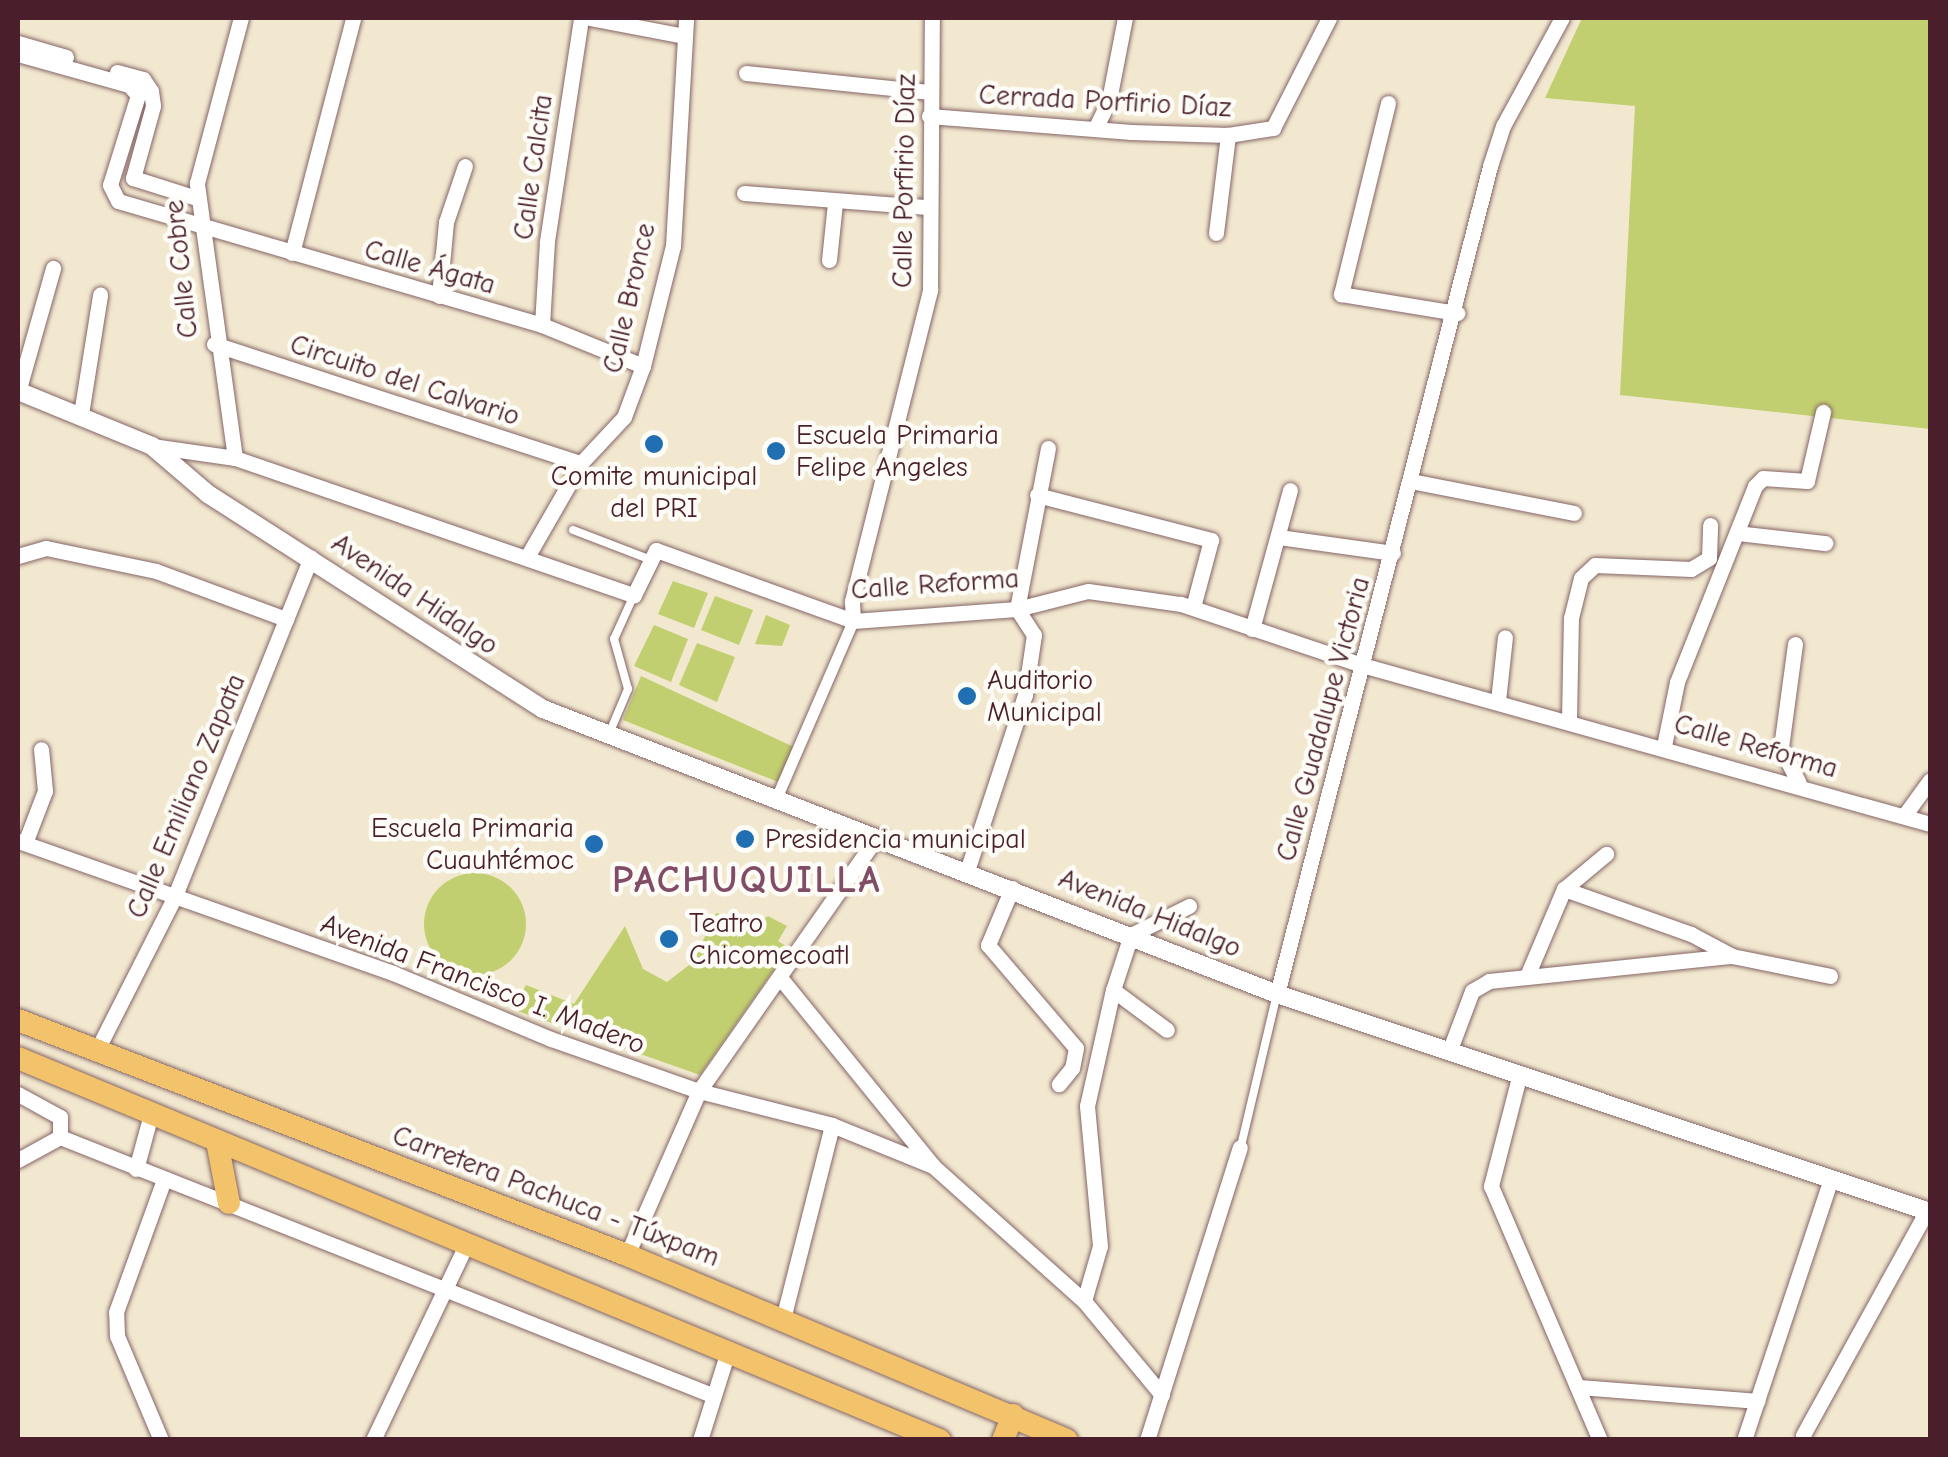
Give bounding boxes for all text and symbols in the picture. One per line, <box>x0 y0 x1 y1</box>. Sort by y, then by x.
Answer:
street label: Calle Porfirio Díaz <box>885 74 923 288</box>
street label: Cerrada Porfirio Díaz <box>978 78 1232 124</box>
street label: Calle Calcita <box>506 92 560 242</box>
street label: Calle Cobre <box>157 198 205 340</box>
street label: Calle Bronce <box>595 220 663 376</box>
street label: Calle Ágata <box>361 232 499 302</box>
street label: Circuito del Calvario <box>286 327 524 433</box>
place label: Escuela Primaria Felipe Angeles <box>796 418 999 484</box>
marker: Comite municipal del PRI <box>643 433 665 455</box>
marker: Escuela Primaria Felipe Angeles <box>765 440 787 462</box>
place label: Comite municipal del PRI <box>551 459 757 525</box>
street label: Avenida Hidalgo <box>325 526 505 662</box>
street label: Calle Reforma <box>850 561 1020 607</box>
street label: Calle Guadalupe Victoria <box>1269 573 1377 865</box>
place label: Auditorio Municipal <box>987 663 1102 729</box>
street label: Calle Emiliano Zapata <box>119 669 253 923</box>
marker: Auditorio Municipal <box>956 685 978 707</box>
street label: Calle Reforma <box>1670 707 1842 785</box>
place label: Escuela Primaria Cuauhtémoc <box>371 811 574 877</box>
place label: Presidencia municipal <box>765 822 1026 856</box>
marker: Presidencia municipal <box>734 828 756 850</box>
marker: Escuela Primaria Cuauhtémoc <box>583 833 605 855</box>
district label: PACHUQUILLA <box>612 858 882 904</box>
street label: Avenida Hidalgo <box>1054 861 1246 965</box>
place label: Teatro Chicomecoatl <box>689 906 850 972</box>
street label: Avenida Francisco I. Madero <box>316 907 650 1061</box>
marker: Teatro Chicomecoatl <box>658 928 680 950</box>
street label: Carretera Pachuca - Túxpam <box>388 1118 724 1274</box>

